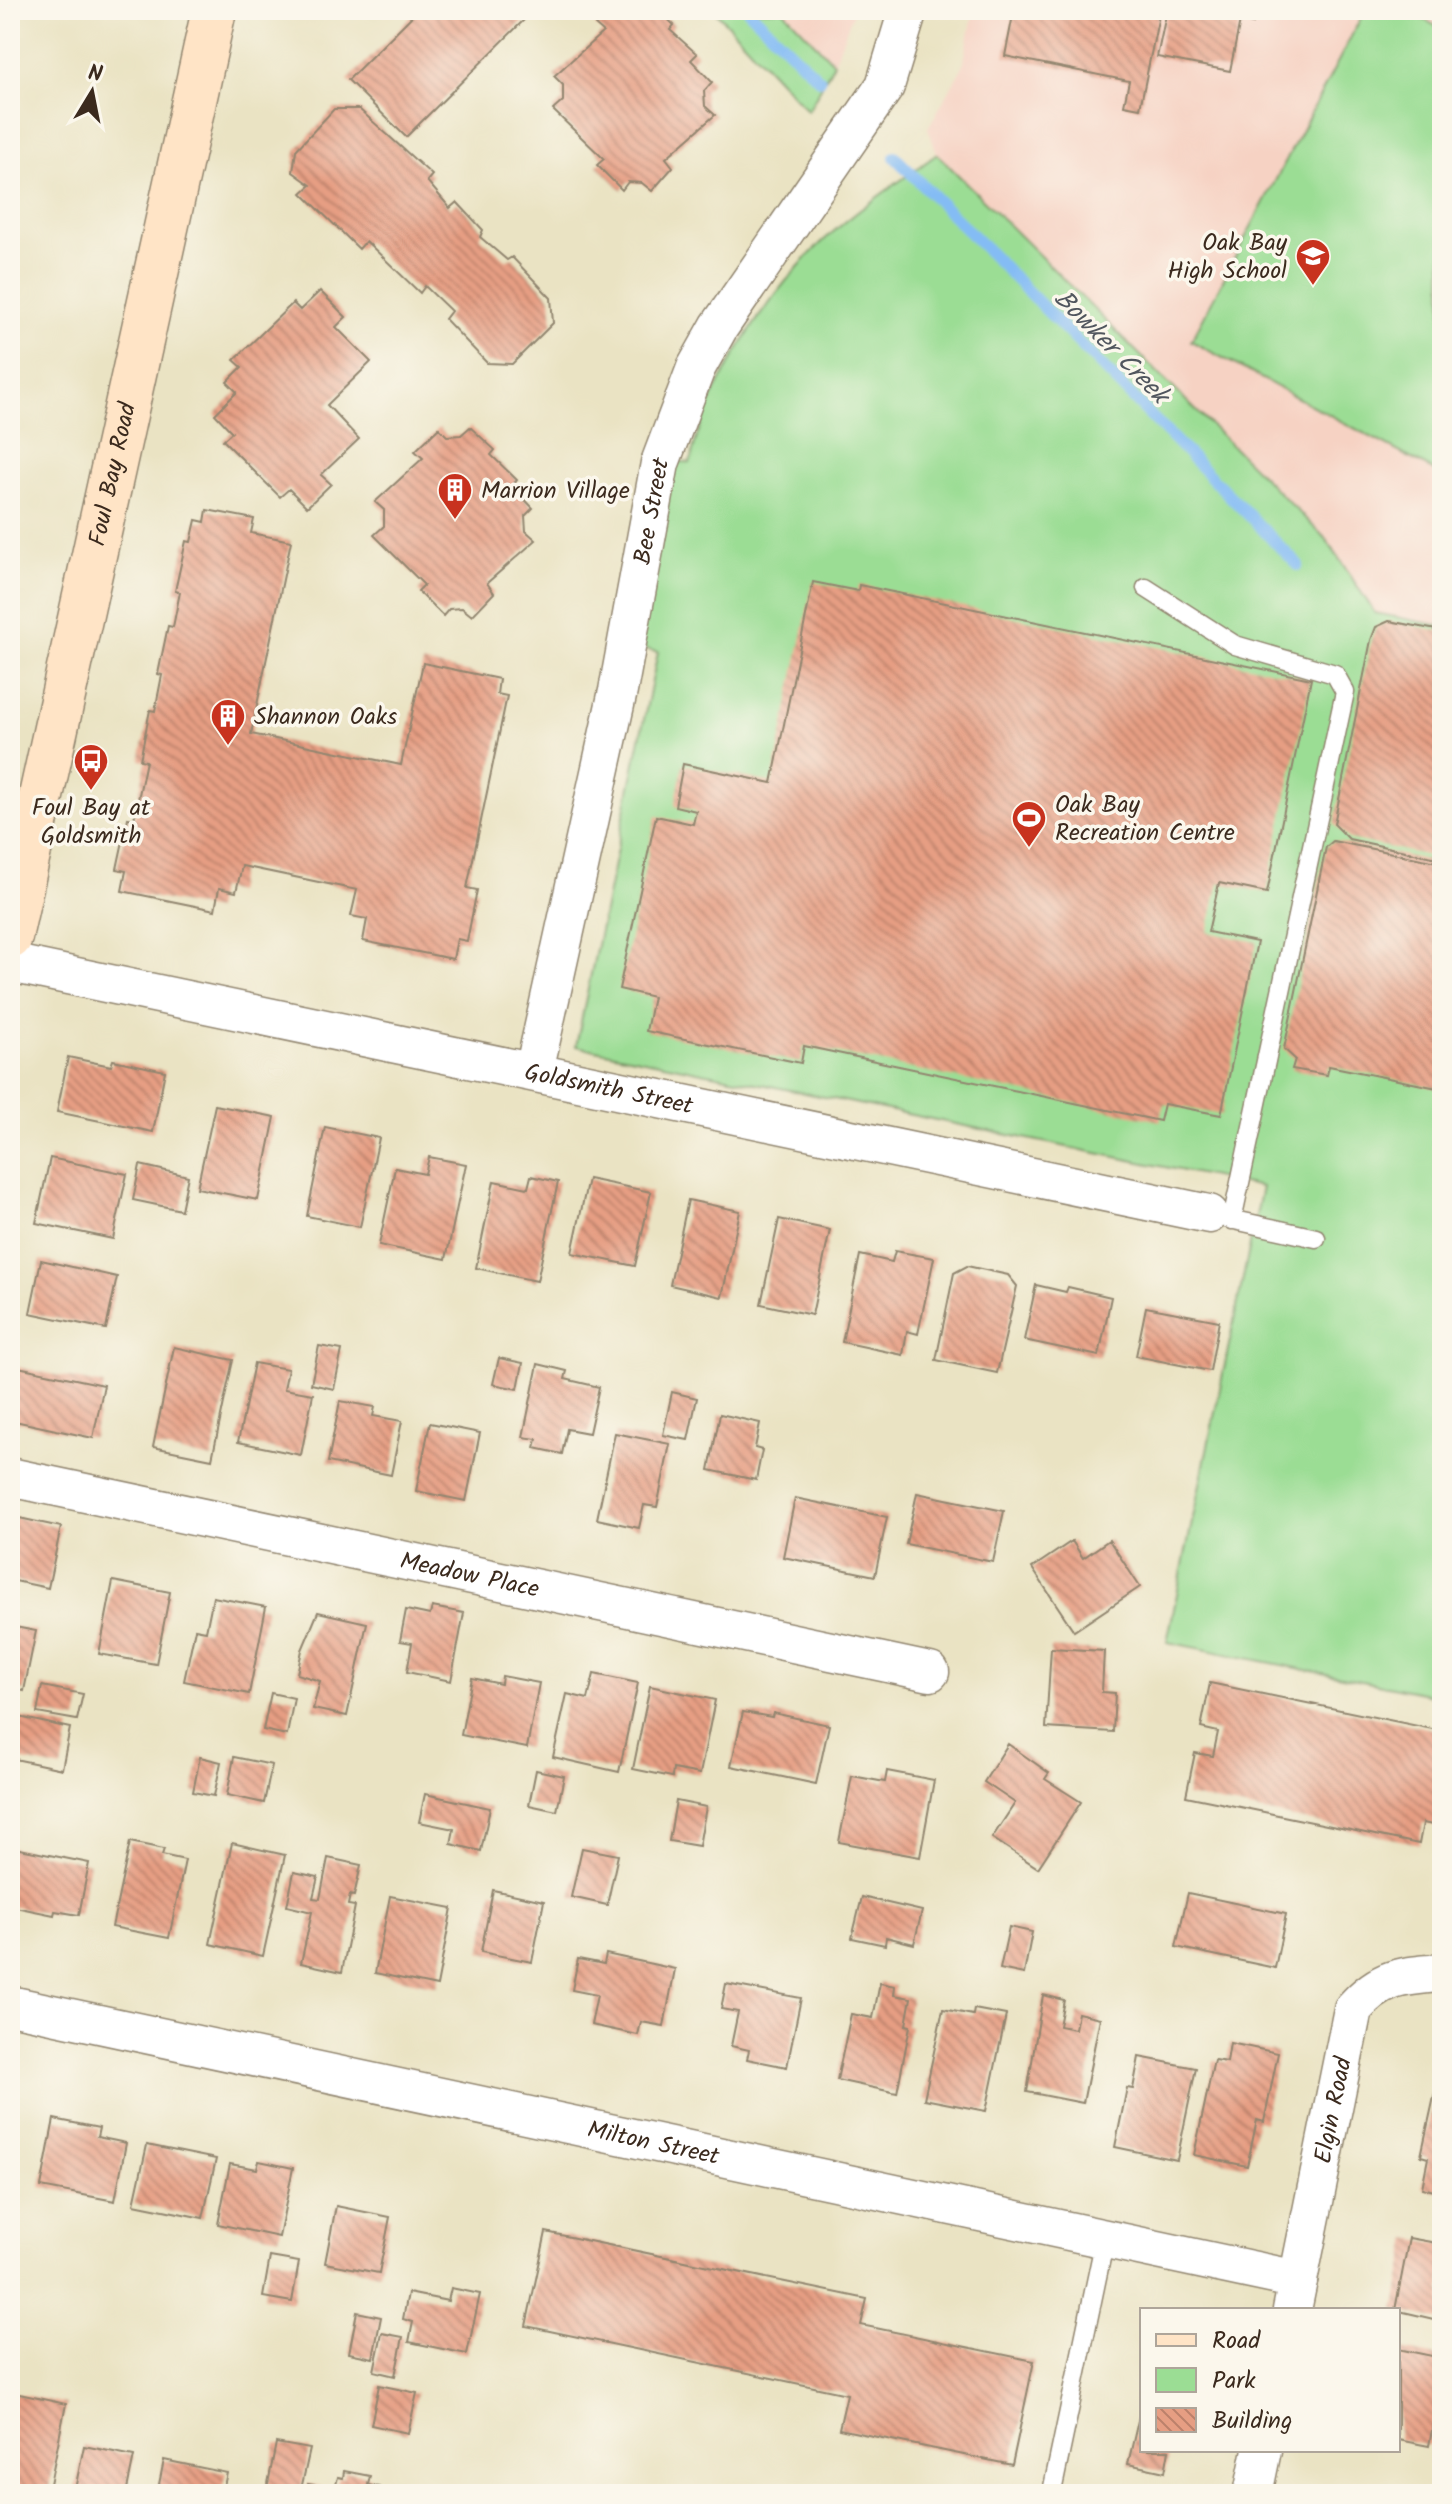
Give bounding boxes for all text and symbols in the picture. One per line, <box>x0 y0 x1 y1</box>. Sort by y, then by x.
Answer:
north arrow <box>52 52 132 132</box>
text: N <box>85 56 105 93</box>
place label: Oak Bay High School <box>1167 224 1288 291</box>
school or university icon: Oak Bay High School <box>1294 237 1332 287</box>
water label: Bowker Creek <box>1043 280 1181 417</box>
street label: Foul Bay Road <box>79 398 148 550</box>
street label: Bee Street <box>624 452 682 568</box>
building icon: Marrion Village <box>436 471 474 521</box>
place label: Marrion Village <box>481 472 630 511</box>
building icon: Shannon Oaks <box>209 697 247 747</box>
place label: Shannon Oaks <box>254 698 397 737</box>
bus stop icon: Foul Bay at Goldsmith <box>72 742 110 792</box>
place label: Oak Bay Recreation Centre <box>1055 786 1235 853</box>
place label: Foul Bay at Goldsmith <box>32 789 151 856</box>
sports icon: Oak Bay Recreation Centre <box>1010 799 1048 849</box>
street label: Goldsmith Street <box>521 1053 697 1127</box>
street label: Meadow Place <box>396 1542 543 1610</box>
street label: Elgin Road <box>1304 2053 1364 2167</box>
street label: Milton Street <box>584 2111 723 2177</box>
legend <box>1140 2308 1400 2452</box>
text: Road <box>1212 2322 1261 2361</box>
text: Park <box>1212 2362 1256 2401</box>
text: Building <box>1212 2402 1292 2441</box>

